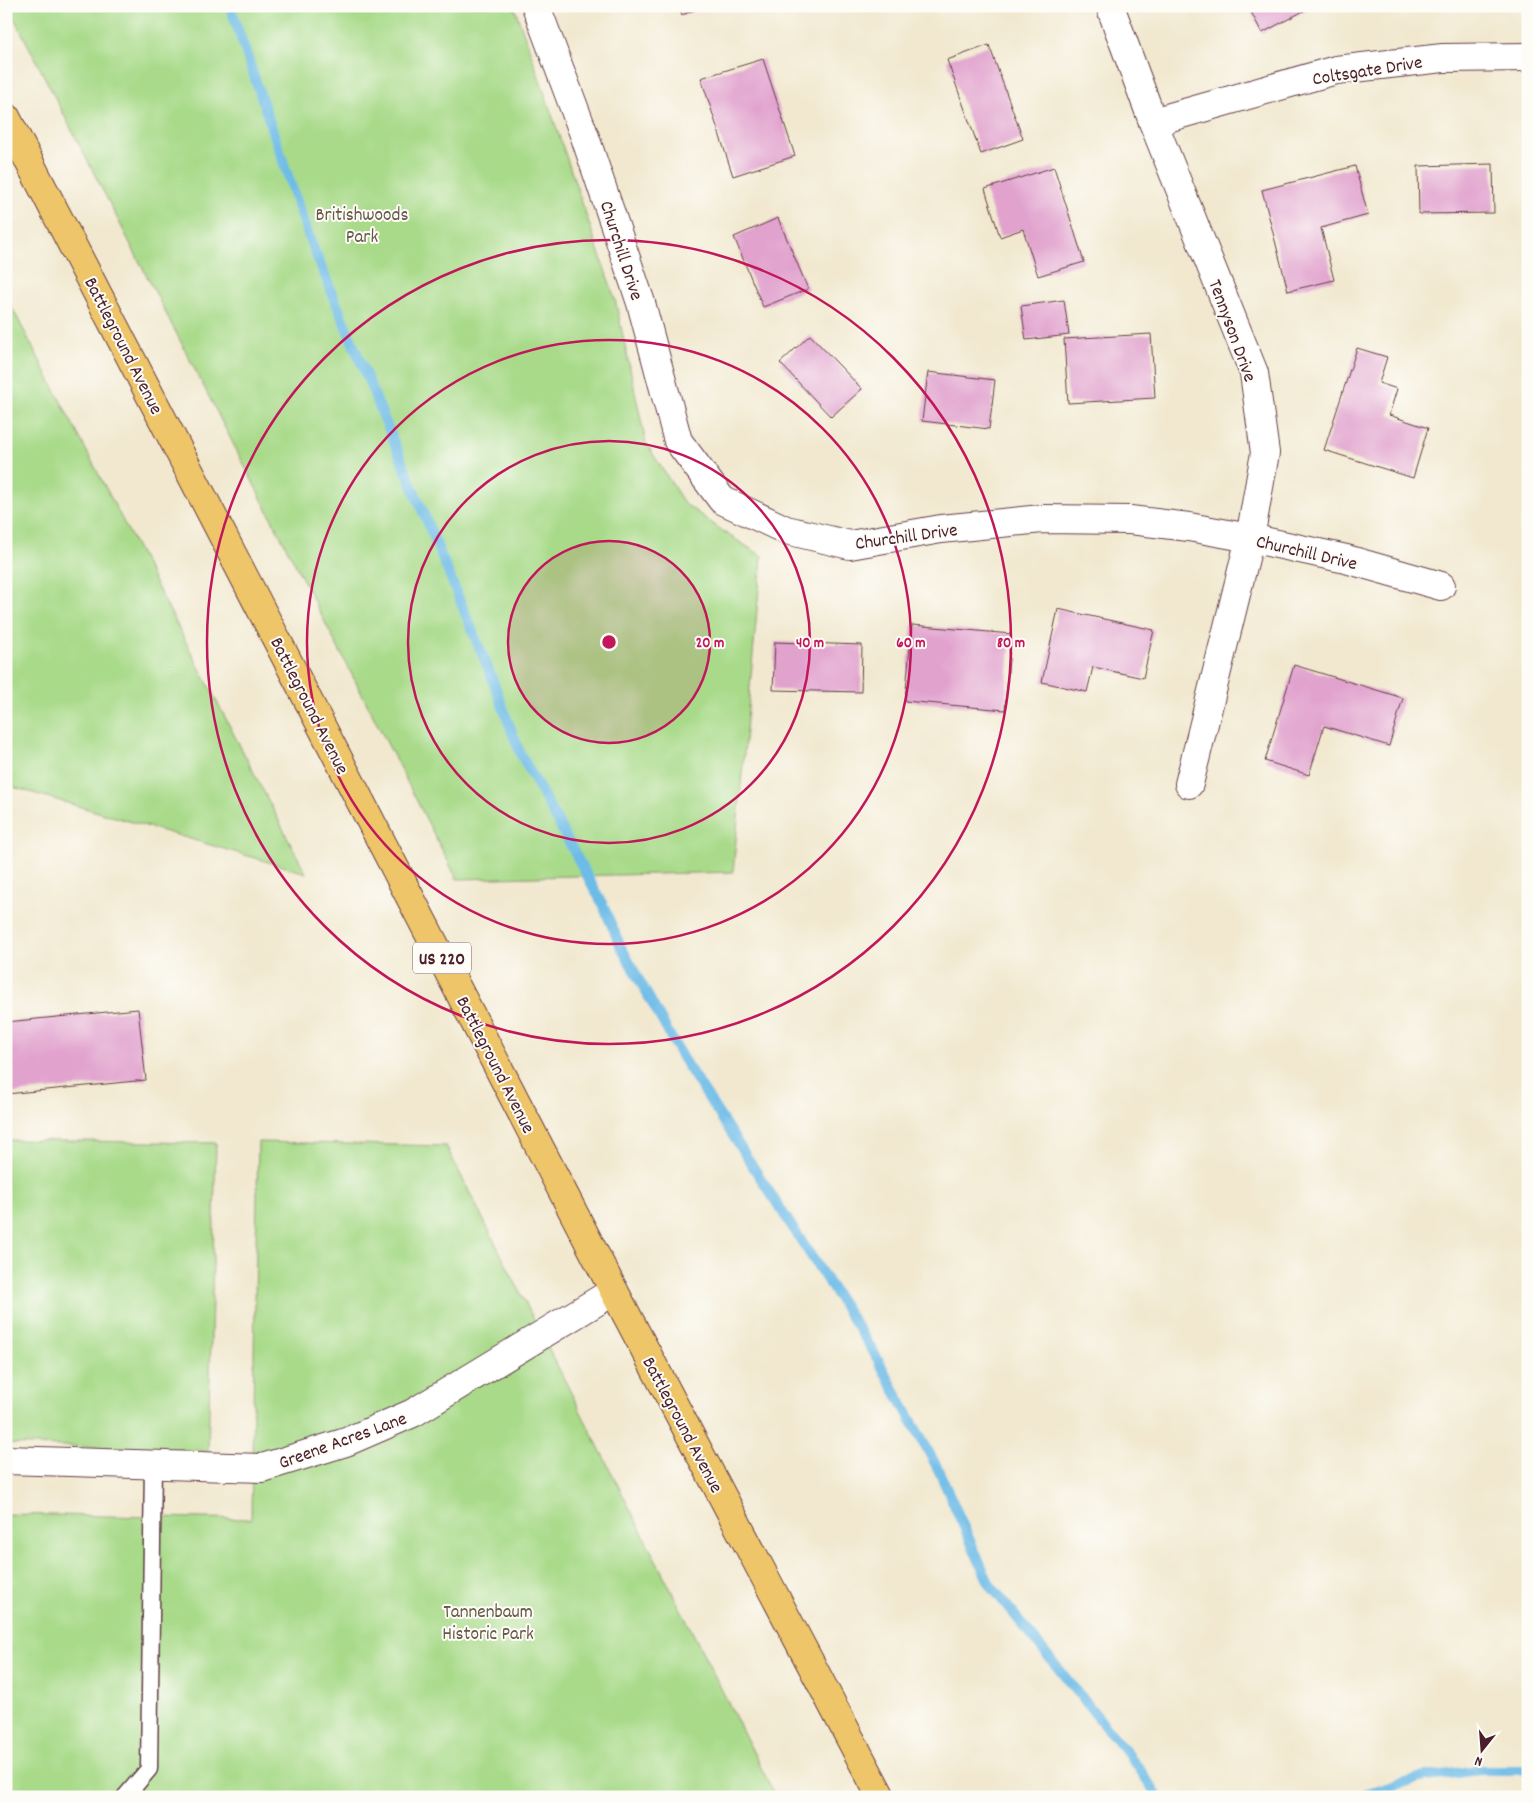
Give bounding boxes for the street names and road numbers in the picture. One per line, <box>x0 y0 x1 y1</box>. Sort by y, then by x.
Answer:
street label: Coltsgate Drive <box>1311 50 1424 94</box>
street label: Churchill Drive <box>591 198 648 304</box>
street label: Battleground Avenue <box>76 273 168 420</box>
street label: Tennyson Drive <box>1200 276 1262 386</box>
street label: Churchill Drive <box>854 518 959 559</box>
street label: Churchill Drive <box>1253 530 1360 579</box>
street label: Battleground Avenue <box>262 633 354 780</box>
road number: US 220 <box>413 942 471 974</box>
street label: Battleground Avenue <box>448 992 540 1139</box>
street label: Battleground Avenue <box>634 1353 728 1499</box>
street label: Greene Acres Lane <box>275 1407 411 1478</box>

